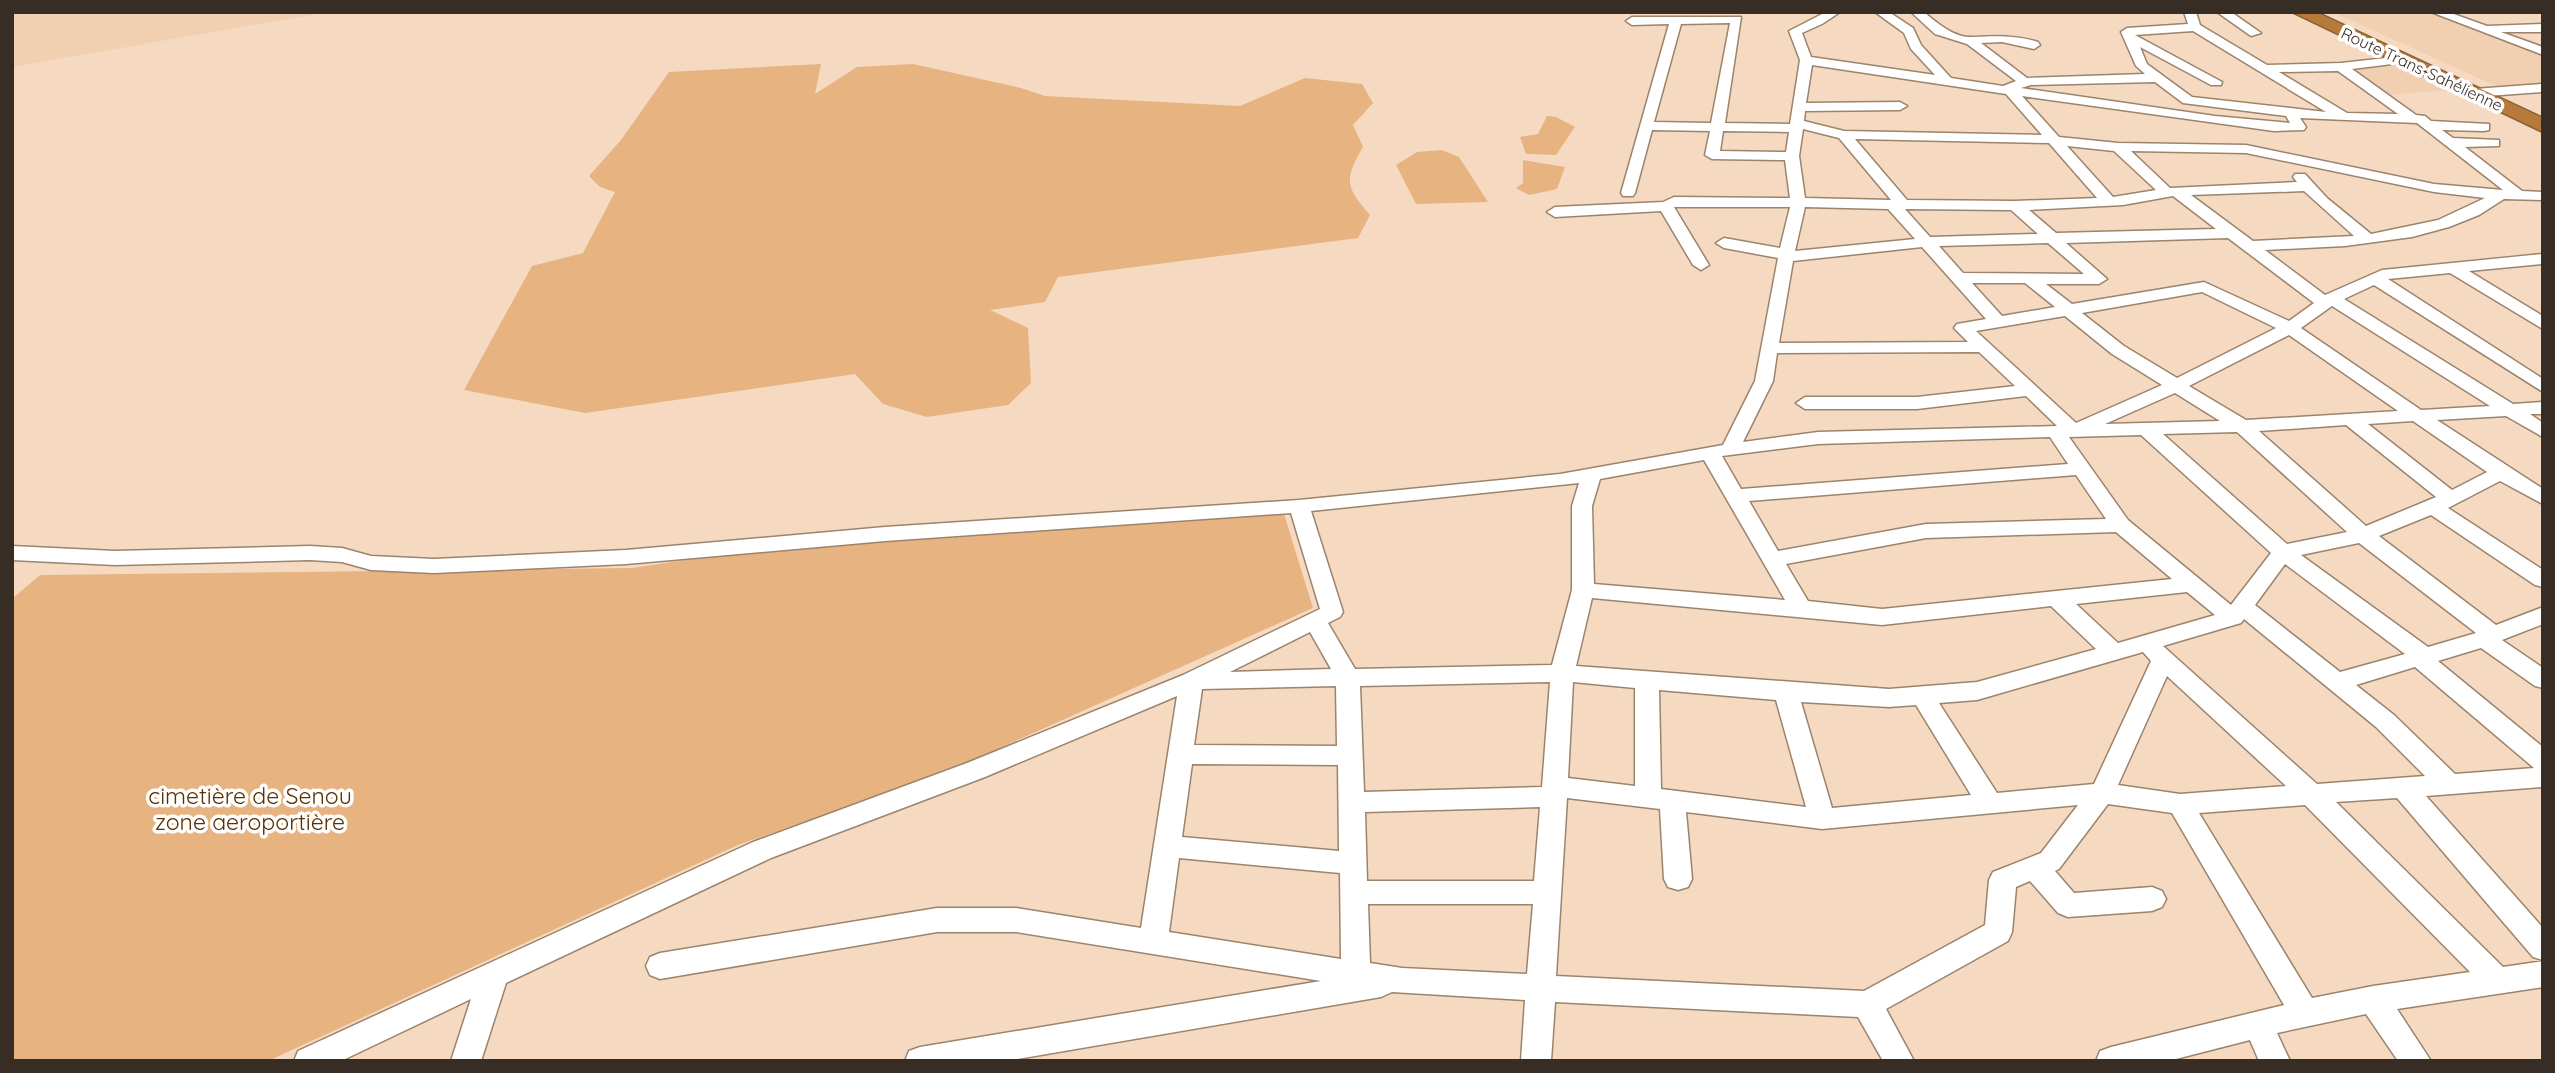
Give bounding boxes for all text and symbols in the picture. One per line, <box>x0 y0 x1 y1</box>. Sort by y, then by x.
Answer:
street label: Route Trans-Sahélienne <box>2338 23 2506 115</box>
park label: cimetière de Senou zone aeroportière <box>148 781 352 836</box>

